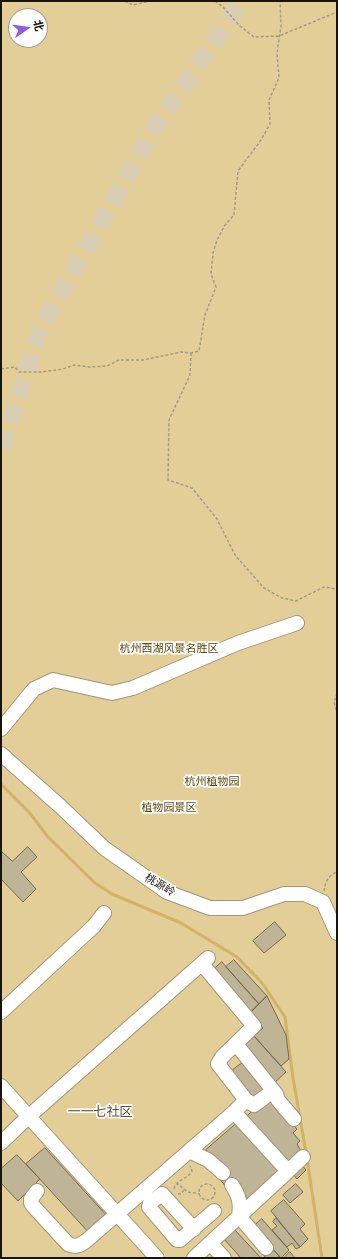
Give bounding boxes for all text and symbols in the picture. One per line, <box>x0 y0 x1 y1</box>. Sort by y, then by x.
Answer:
north arrow <box>8 8 48 48</box>
text: 北 <box>32 19 46 32</box>
park label: 杭州西湖风景名胜区 <box>120 642 218 656</box>
park label: 杭州植物园 <box>185 775 239 789</box>
park label: 植物园景区 <box>142 801 196 815</box>
street label: 桃源岭 <box>142 871 178 899</box>
district label: 一一七社区 <box>68 1104 132 1120</box>

